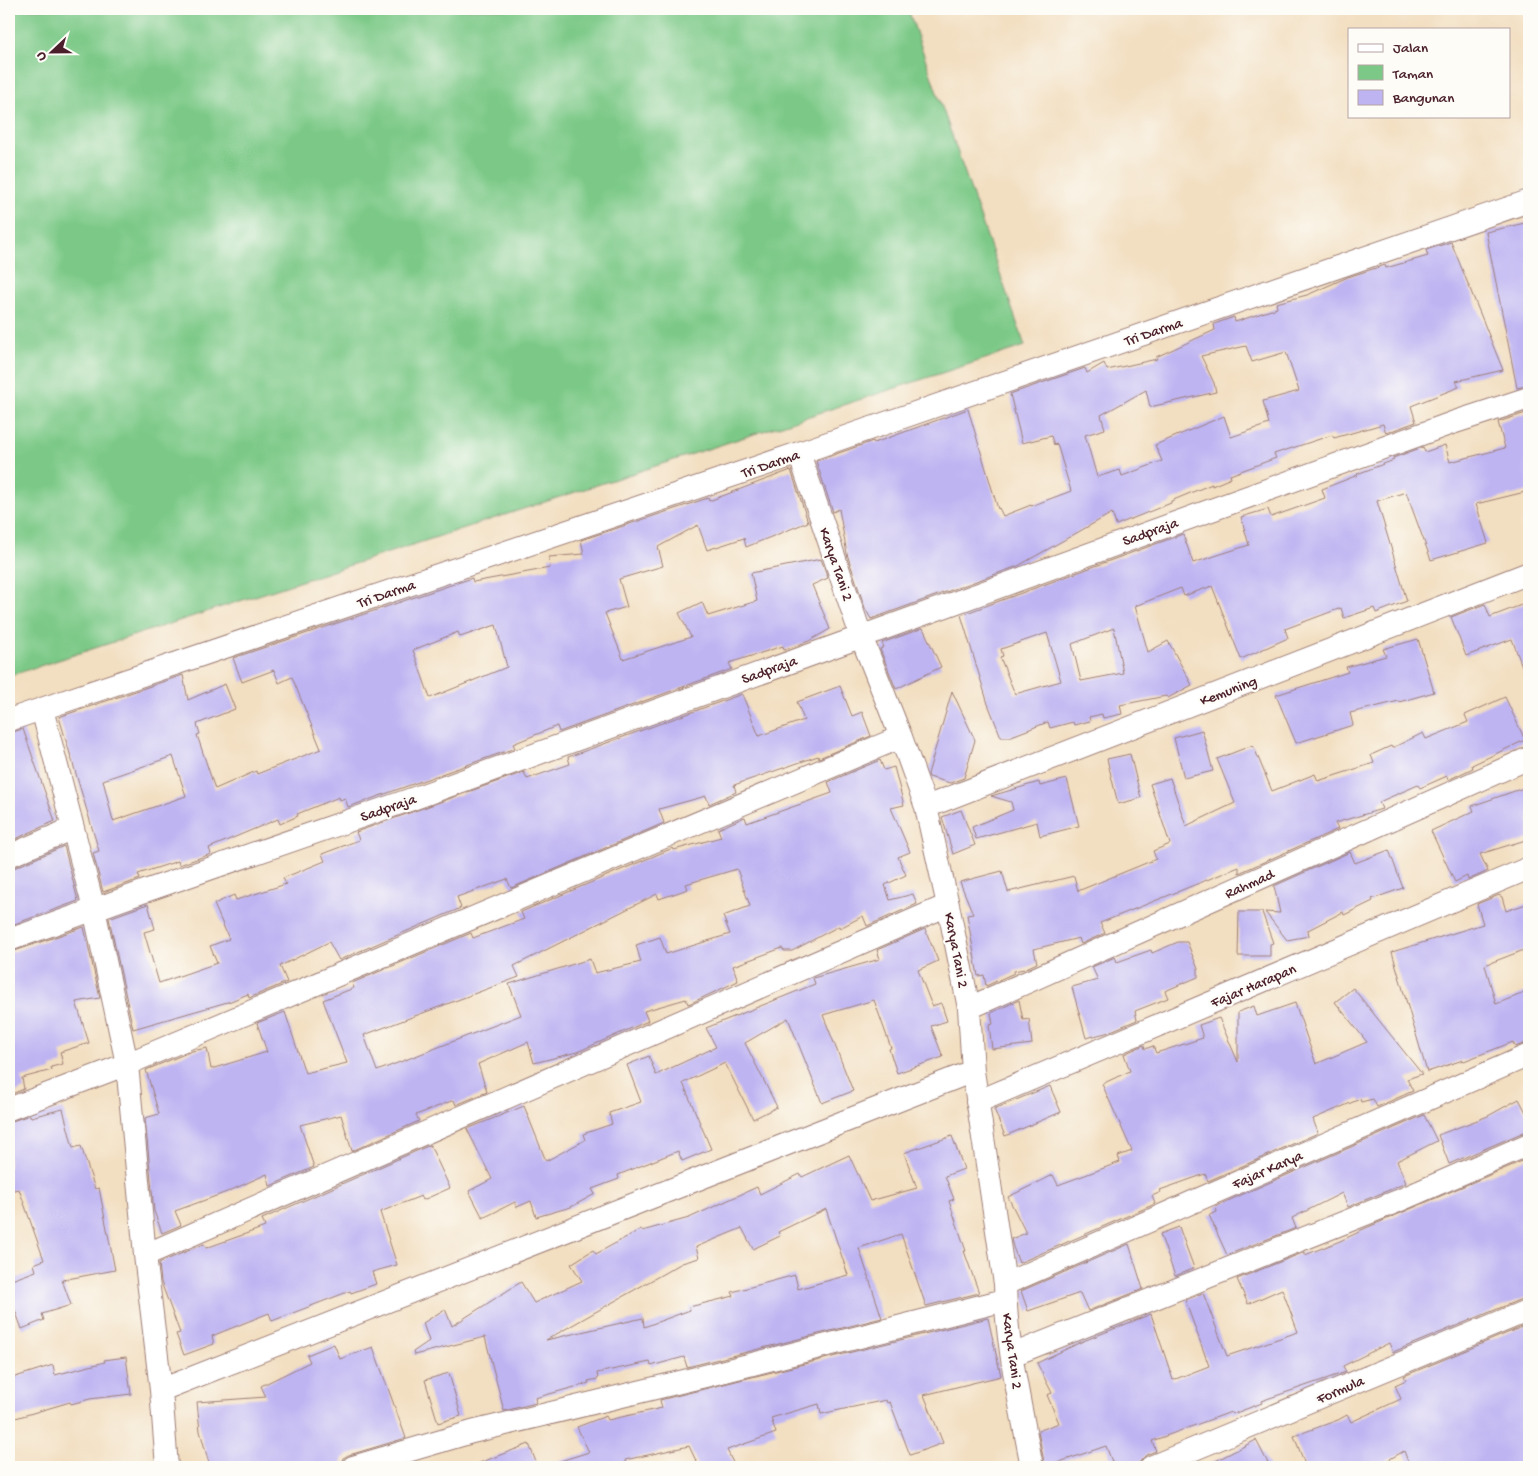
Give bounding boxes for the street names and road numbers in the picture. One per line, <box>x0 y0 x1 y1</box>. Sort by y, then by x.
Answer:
street label: Tri Darma <box>1121 314 1186 352</box>
street label: Tri Darma <box>738 446 803 484</box>
street label: Sadpraja <box>1120 514 1182 551</box>
street label: Karya Tani 2 <box>814 526 856 604</box>
street label: Tri Darma <box>354 576 419 614</box>
street label: Sadpraja <box>739 652 801 689</box>
street label: Kemuning <box>1198 673 1260 711</box>
street label: Sadpraja <box>358 791 420 827</box>
street label: Rahmad <box>1222 866 1278 904</box>
street label: Karya Tani 2 <box>939 911 971 990</box>
street label: Fajar Harapan <box>1207 961 1299 1013</box>
street label: Fajar Karya <box>1229 1147 1306 1195</box>
street label: Karya Tani 2 <box>997 1312 1025 1390</box>
street label: Formula <box>1313 1373 1368 1409</box>

